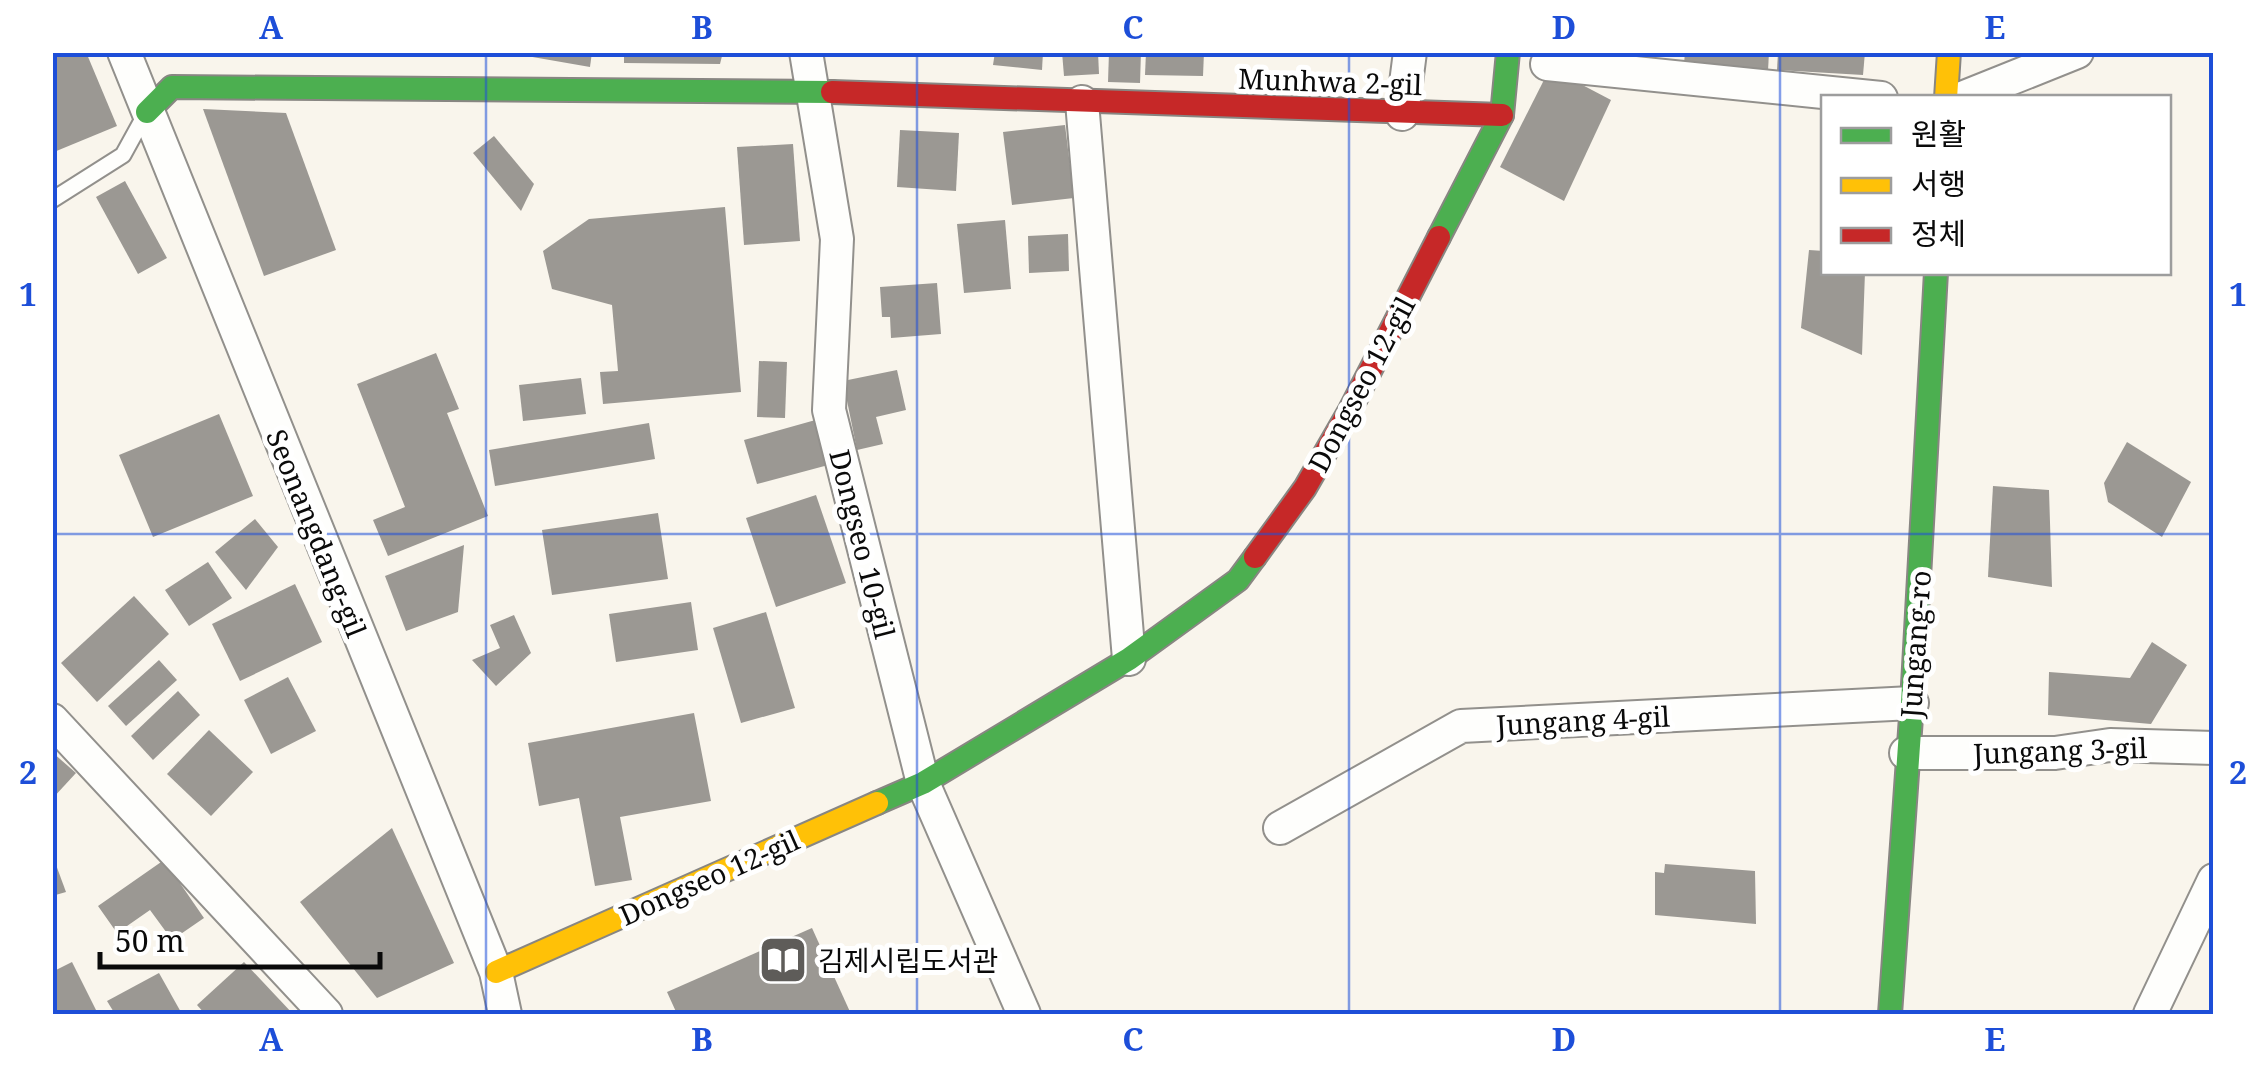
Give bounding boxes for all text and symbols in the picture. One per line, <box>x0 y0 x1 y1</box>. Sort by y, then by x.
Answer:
text: A <box>259 5 284 48</box>
text: B <box>691 5 713 48</box>
text: C <box>1122 5 1144 48</box>
text: D <box>1552 5 1576 48</box>
text: E <box>1985 5 2005 48</box>
street label: Munhwa 2-gil <box>1237 59 1423 103</box>
legend <box>1821 95 2171 275</box>
text: 원활 <box>1911 113 1966 154</box>
text: 서행 <box>1911 163 1966 204</box>
text: 정체 <box>1911 213 1966 254</box>
text: 1 <box>19 272 37 315</box>
text: 1 <box>2229 272 2247 315</box>
street label: Dongseo 12-gil <box>1299 289 1423 478</box>
street label: Seonangdang-gil <box>258 424 376 643</box>
street label: Dongseo 10-gil <box>821 446 905 643</box>
street label: Jungang-ro <box>1891 569 1939 720</box>
street label: Jungang 4-gil <box>1494 696 1671 744</box>
street label: Jungang 3-gil <box>1971 728 2148 772</box>
text: 2 <box>19 750 37 793</box>
text: 2 <box>2229 750 2247 793</box>
street label: Dongseo 12-gil <box>613 820 805 934</box>
scale bar <box>100 907 380 969</box>
text: 50 m <box>115 920 185 961</box>
library icon: 김제시립도서관 <box>757 934 809 986</box>
place label: 김제시립도서관 <box>818 941 998 979</box>
text: A <box>259 1017 284 1060</box>
text: B <box>691 1017 713 1060</box>
text: C <box>1122 1017 1144 1060</box>
text: D <box>1552 1017 1576 1060</box>
text: E <box>1985 1017 2005 1060</box>

